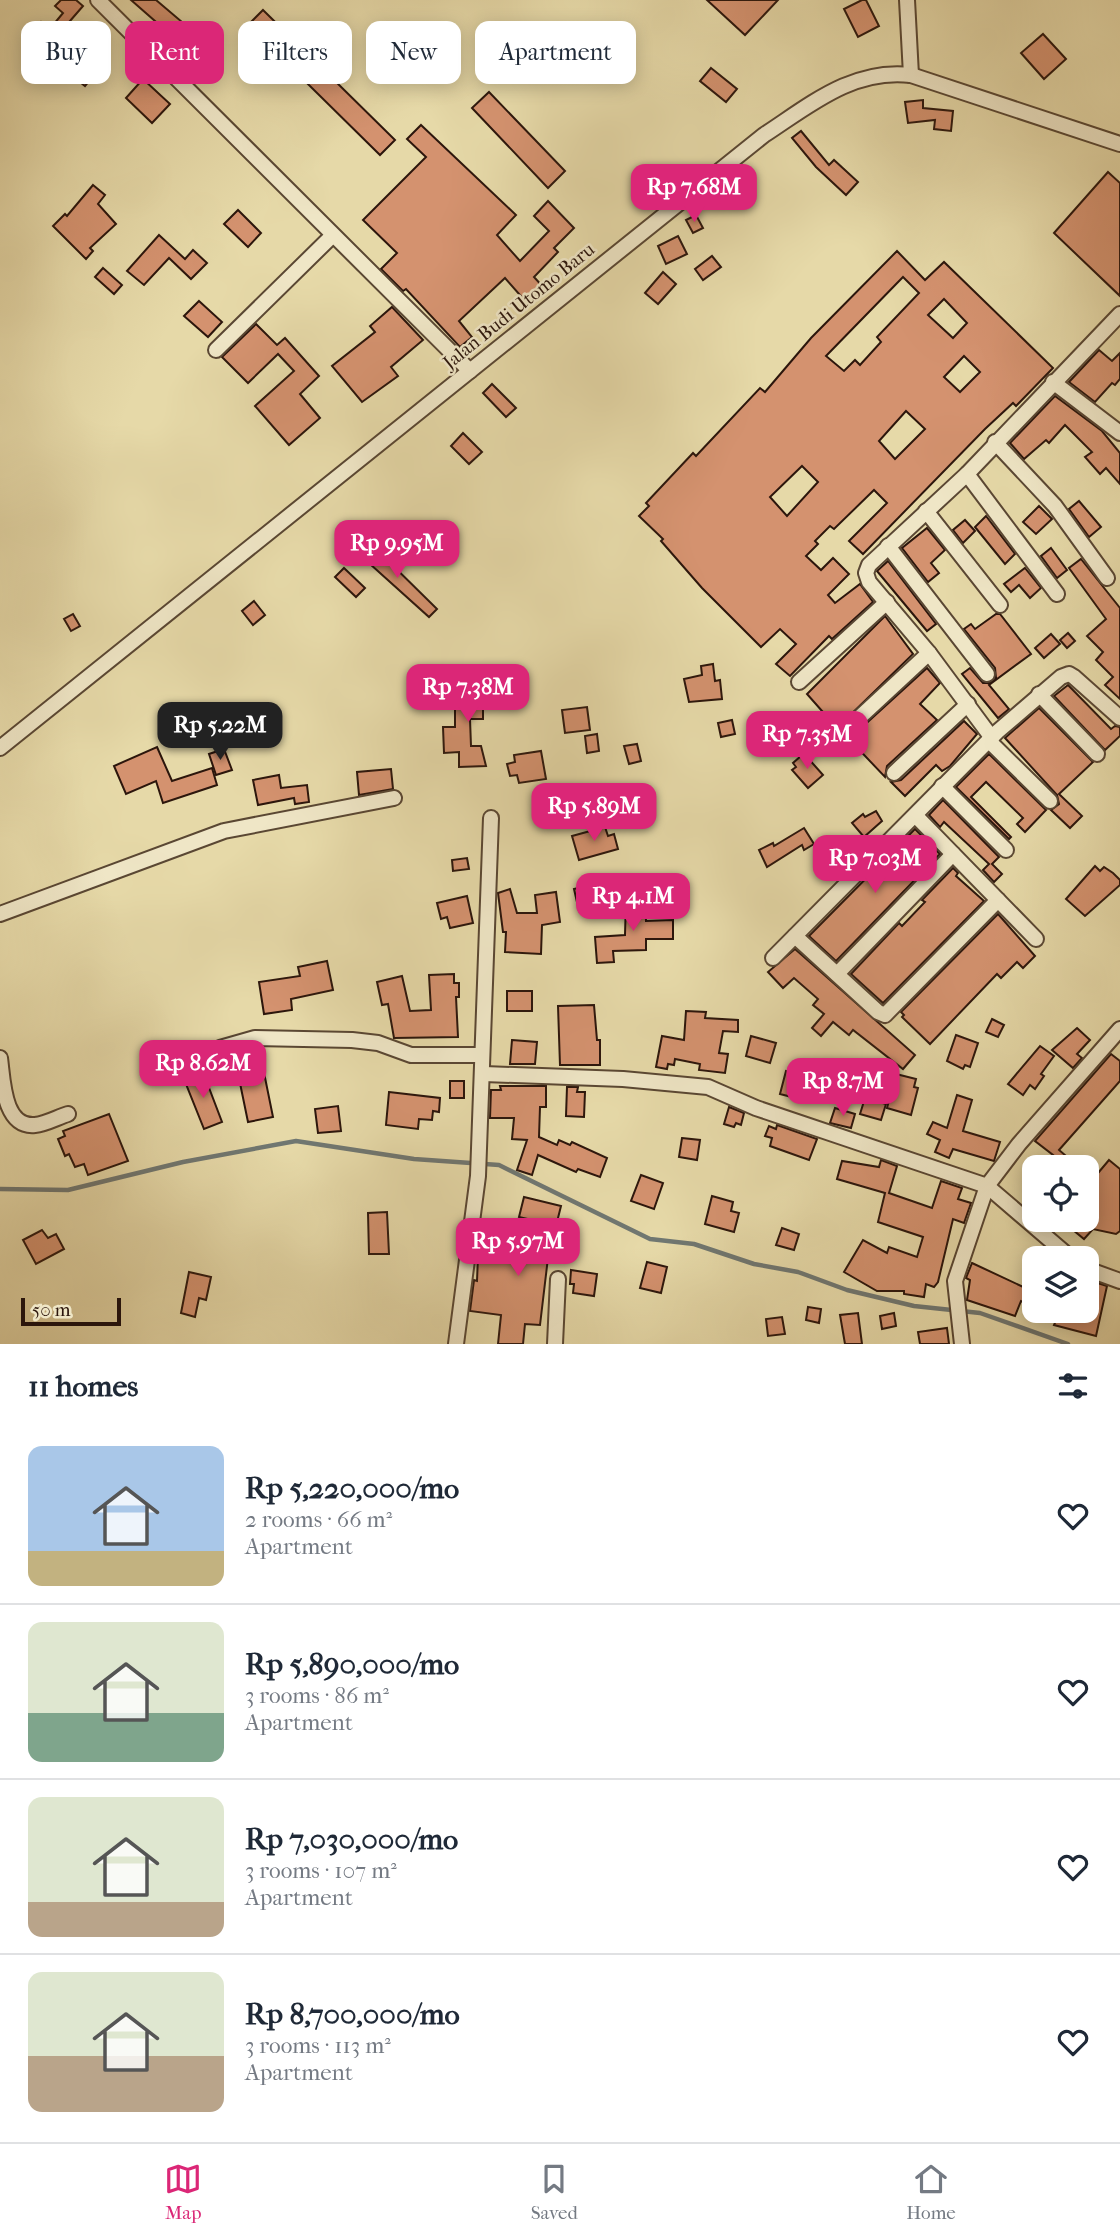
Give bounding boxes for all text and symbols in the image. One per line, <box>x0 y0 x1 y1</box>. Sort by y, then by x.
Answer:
chip: Buy <box>21 21 111 84</box>
chip: Rent <box>125 21 224 84</box>
chip: Filters <box>238 21 352 84</box>
chip: New <box>366 21 461 84</box>
chip: Apartment <box>475 21 636 84</box>
pin: Rp 7.68M <box>622 164 766 224</box>
text: Rp 7.68M <box>647 173 741 200</box>
street label: Jalan Budi Utomo Baru <box>437 238 599 375</box>
pin: Rp 9.95M <box>325 520 469 580</box>
text: Rp 9.95M <box>350 529 444 556</box>
pin: Rp 7.38M <box>396 664 540 724</box>
text: Rp 7.38M <box>422 673 514 700</box>
pin: Rp 5.22M <box>148 702 292 762</box>
text: Rp 5.22M <box>173 711 267 738</box>
pin: Rp 7.35M <box>735 712 879 771</box>
text: Rp 7.35M <box>762 720 852 747</box>
pin: Rp 5.89M <box>522 784 666 843</box>
text: Rp 5.89M <box>547 792 641 819</box>
pin: Rp 7.03M <box>803 836 947 895</box>
text: Rp 7.03M <box>829 844 921 871</box>
pin: Rp 4.1M <box>568 874 698 933</box>
text: Rp 4.1M <box>592 882 674 909</box>
pin: Rp 8.62M <box>131 1040 275 1100</box>
text: Rp 8.62M <box>155 1049 251 1076</box>
pin: Rp 8.7M <box>778 1058 908 1118</box>
text: Rp 8.7M <box>803 1067 883 1094</box>
map controls <box>1022 1155 1099 1323</box>
button: locate <box>1022 1155 1099 1232</box>
pin: Rp 5.97M <box>446 1218 590 1278</box>
text: Rp 5.97M <box>472 1227 564 1254</box>
button: layers <box>1022 1246 1099 1323</box>
scale bar <box>21 1295 121 1327</box>
text: 50 m <box>32 1299 71 1321</box>
icon: filters <box>1054 1367 1092 1405</box>
text: 11 homes <box>28 1369 138 1404</box>
text: Rp 5,220,000/mo <box>245 1471 459 1506</box>
icon: home <box>84 1474 168 1558</box>
icon: heart <box>1054 1497 1092 1535</box>
text: 2 rooms · 66 m² <box>245 1506 392 1533</box>
text: Apartment <box>245 1533 353 1560</box>
text: Rp 5,890,000/mo <box>245 1647 459 1682</box>
icon: home <box>84 1650 168 1734</box>
icon: heart <box>1054 1673 1092 1711</box>
text: 3 rooms · 86 m² <box>245 1682 389 1709</box>
text: Apartment <box>245 1709 353 1736</box>
text: Rp 7,030,000/mo <box>245 1822 458 1857</box>
icon: home <box>84 1825 168 1909</box>
icon: heart <box>1054 1848 1092 1886</box>
text: 3 rooms · 107 m² <box>245 1857 397 1884</box>
text: Apartment <box>245 1884 353 1911</box>
text: Rp 8,700,000/mo <box>245 1997 460 2032</box>
icon: home <box>84 2000 168 2084</box>
icon: heart <box>1054 2023 1092 2061</box>
text: 3 rooms · 113 m² <box>245 2032 391 2059</box>
text: Apartment <box>245 2059 353 2086</box>
tab: Map <box>164 2160 202 2224</box>
tab: Saved <box>531 2160 578 2224</box>
tab: Home <box>906 2160 956 2224</box>

